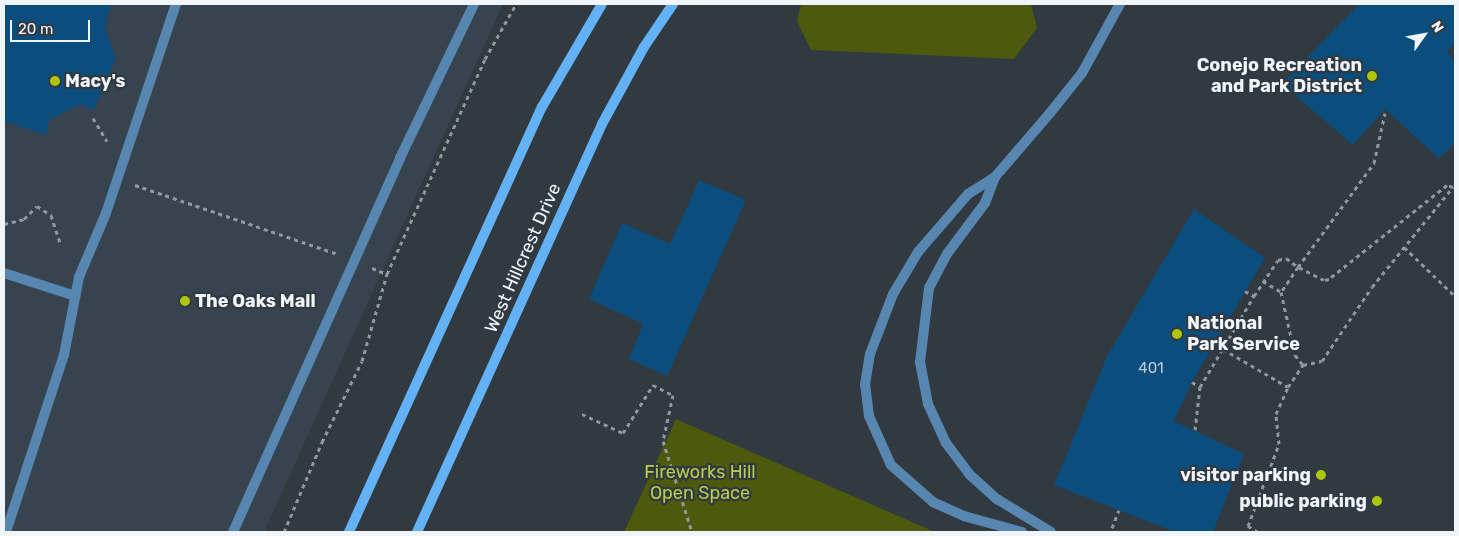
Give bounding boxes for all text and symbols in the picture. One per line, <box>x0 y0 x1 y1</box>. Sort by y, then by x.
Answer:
scale bar <box>12 10 92 42</box>
north arrow <box>1399 10 1449 60</box>
text: N <box>1427 18 1447 36</box>
text: 20 m <box>18 20 53 38</box>
place label: Conejo Recreation and Park District <box>1197 55 1362 98</box>
place label: Macy's <box>65 70 126 92</box>
marker: Conejo Recreation and Park District <box>1366 70 1378 82</box>
marker: Macy's <box>49 75 61 87</box>
street label: West Hillcrest Drive <box>480 180 566 336</box>
place label: The Oaks Mall <box>195 290 316 312</box>
marker: The Oaks Mall <box>179 295 191 307</box>
place label: National Park Service <box>1187 313 1300 356</box>
marker: National Park Service <box>1171 328 1183 340</box>
house number: 401 <box>1138 360 1164 378</box>
park label: Fireworks Hill Open Space <box>644 462 756 504</box>
place label: visitor parking <box>1180 464 1311 486</box>
marker: visitor parking <box>1315 469 1327 481</box>
place label: public parking <box>1239 490 1367 512</box>
marker: public parking <box>1371 495 1383 507</box>

